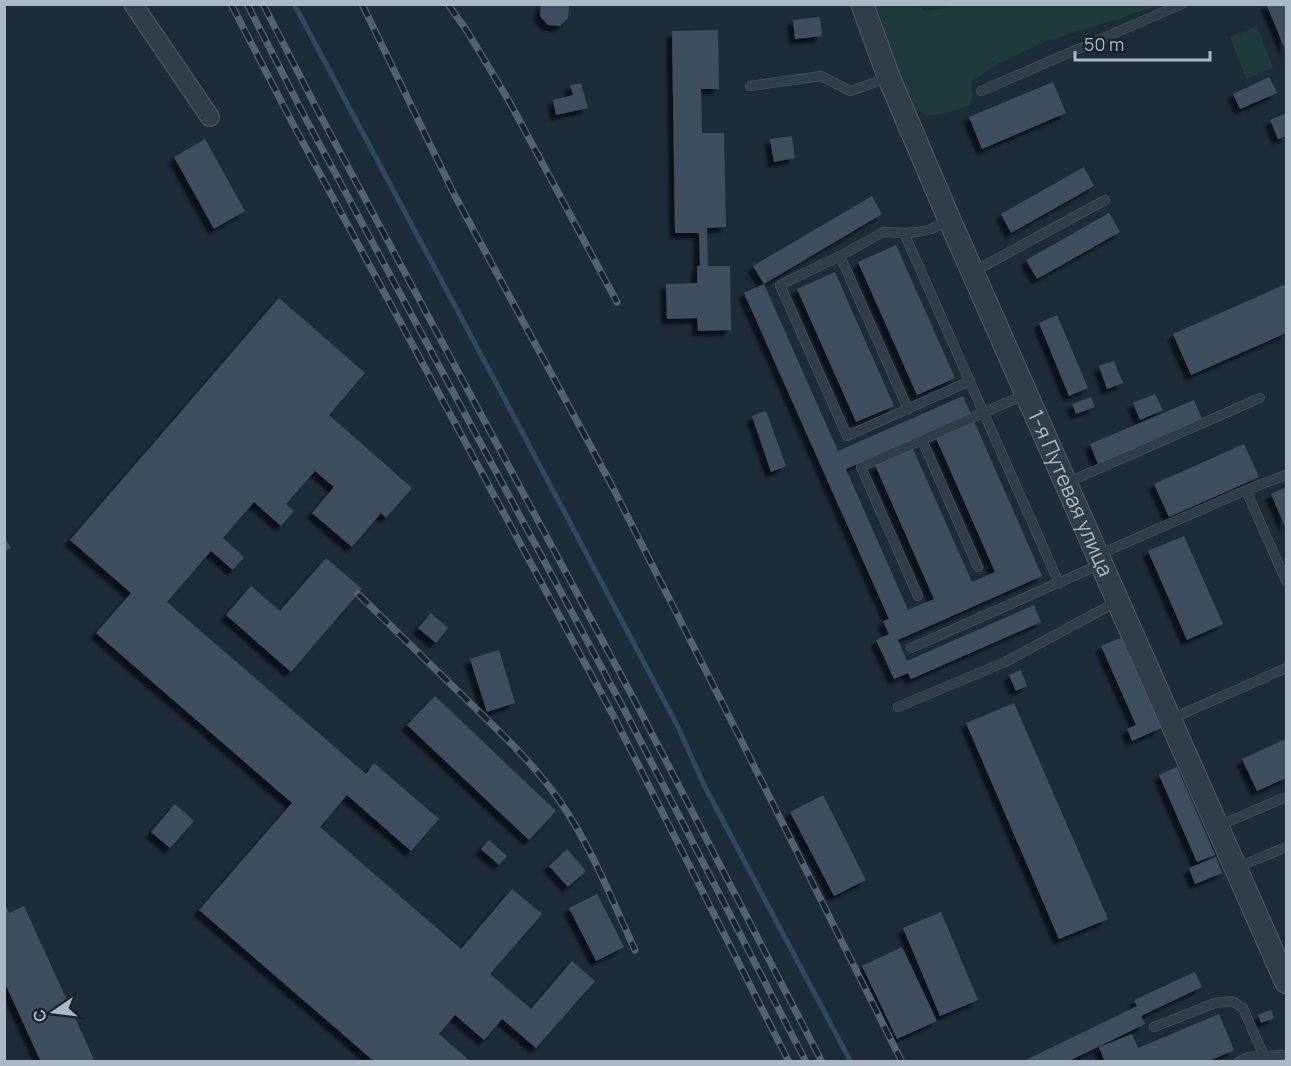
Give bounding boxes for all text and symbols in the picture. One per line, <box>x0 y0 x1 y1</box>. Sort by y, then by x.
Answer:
scale bar <box>1075 24 1210 62</box>
text: 50 m <box>1084 32 1124 56</box>
street label: 1-я Путевая улица <box>1022 405 1120 581</box>
north arrow <box>24 982 84 1042</box>
text: С <box>27 1007 52 1024</box>

